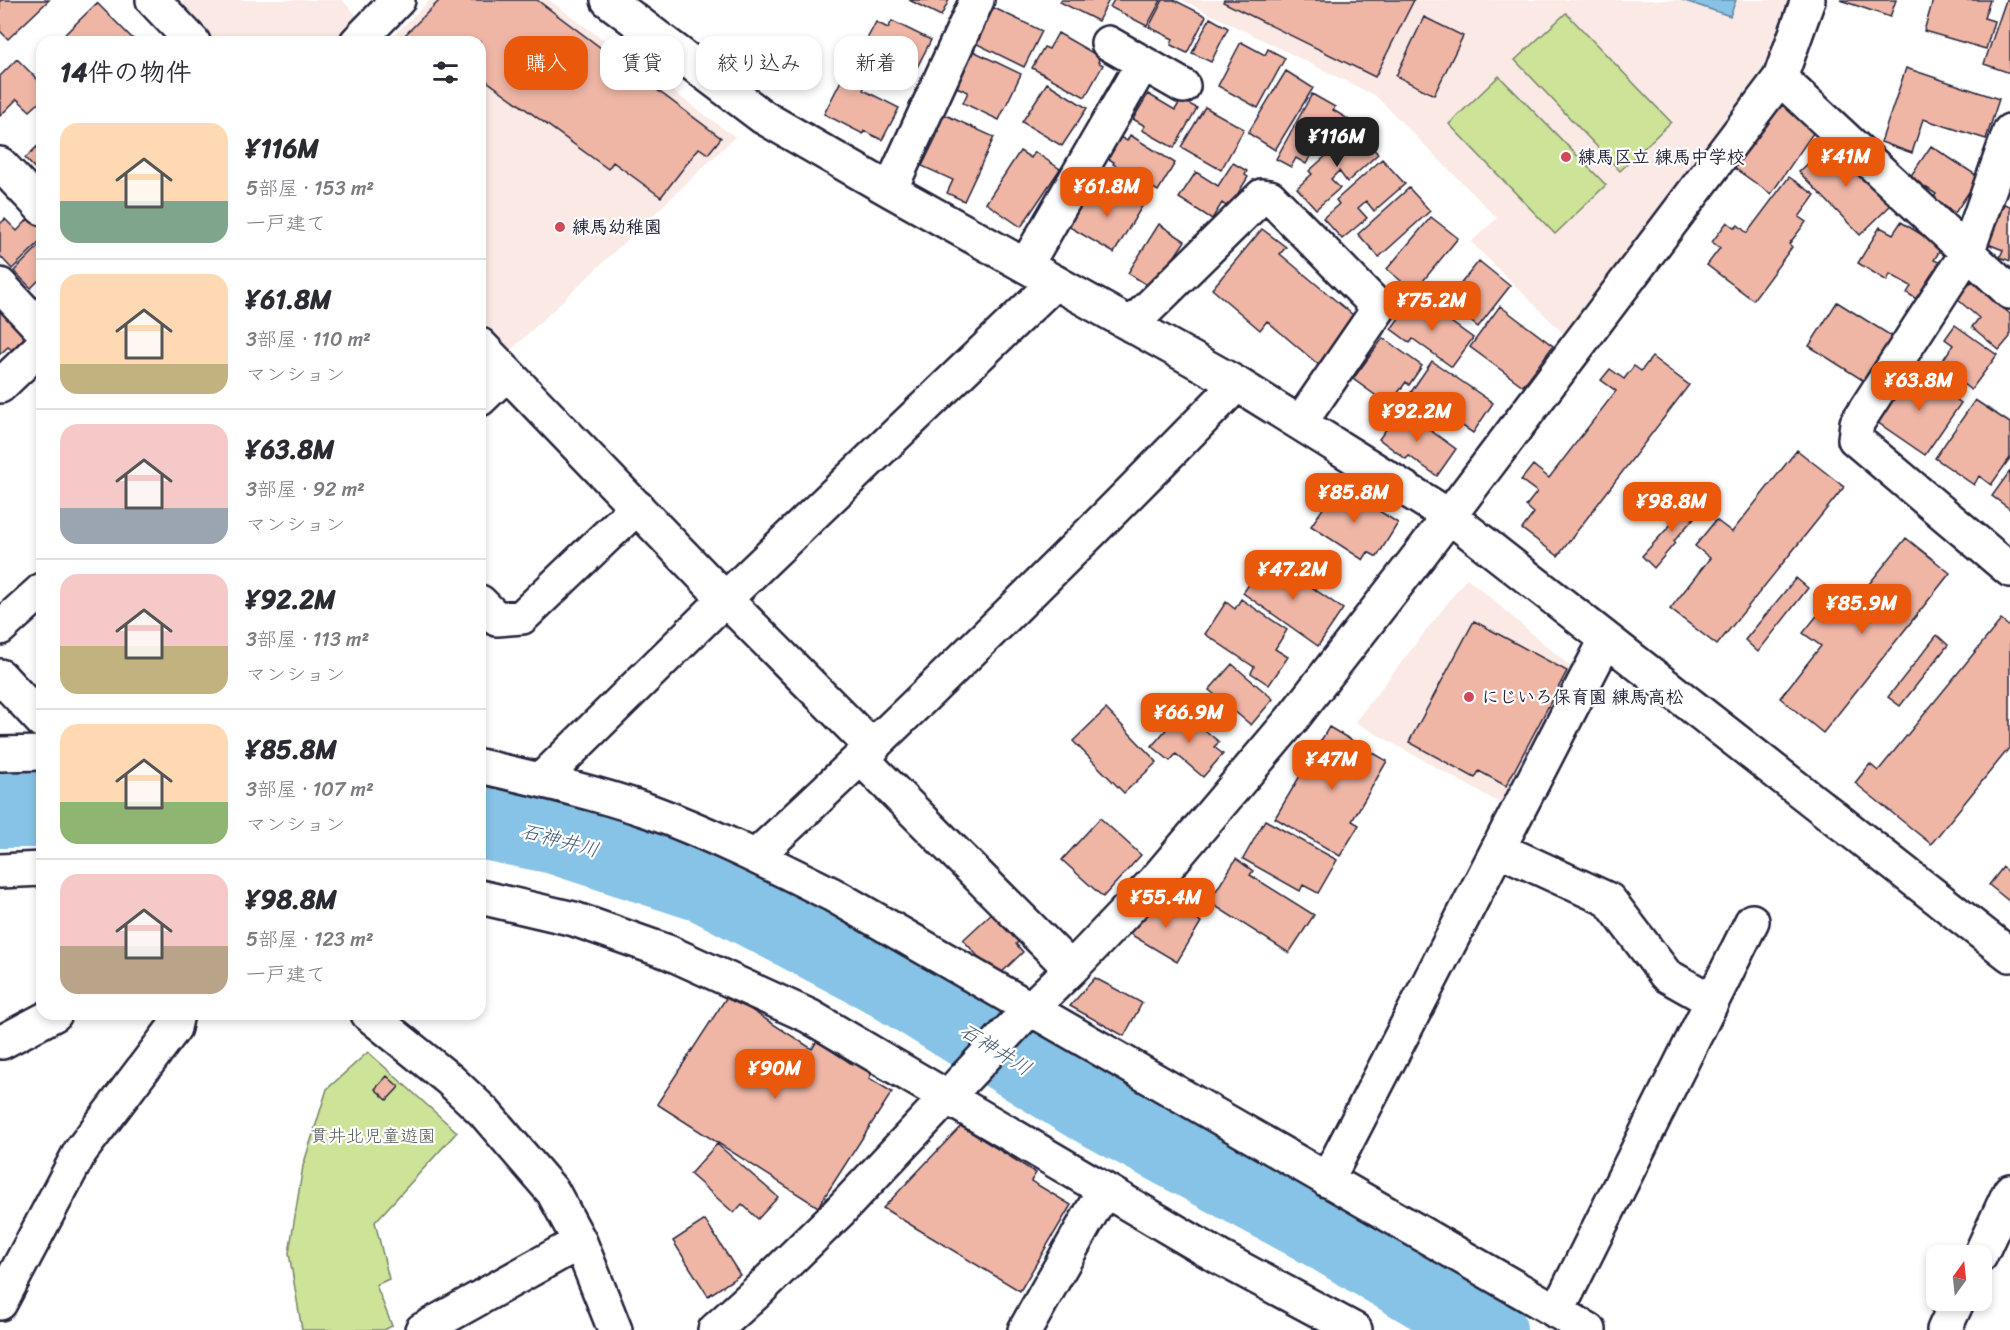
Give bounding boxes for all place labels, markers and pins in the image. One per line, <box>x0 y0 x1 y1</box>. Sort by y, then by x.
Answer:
pin: ¥116M <box>1295 117 1379 168</box>
pin: ¥41M <box>1810 137 1882 188</box>
place label: 練馬区立 練馬中学校 <box>1578 141 1745 173</box>
marker: 練馬区立 練馬中学校 <box>1559 150 1573 164</box>
pin: ¥61.8M <box>1058 167 1156 218</box>
place label: 練馬幼稚園 <box>572 211 662 243</box>
marker: 練馬幼稚園 <box>553 220 567 234</box>
pin: ¥75.2M <box>1383 281 1481 332</box>
pin: ¥63.8M <box>1870 361 1968 412</box>
pin: ¥92.2M <box>1368 392 1466 443</box>
pin: ¥85.8M <box>1305 473 1403 524</box>
pin: ¥98.8M <box>1623 482 1721 533</box>
pin: ¥47.2M <box>1244 550 1342 601</box>
pin: ¥85.9M <box>1813 584 1911 635</box>
place label: にじいろ保育園 練馬高松 <box>1481 681 1684 713</box>
marker: にじいろ保育園 練馬高松 <box>1462 690 1476 704</box>
pin: ¥66.9M <box>1140 693 1238 744</box>
pin: ¥47M <box>1296 740 1368 791</box>
pin: ¥55.4M <box>1117 878 1215 929</box>
pin: ¥90M <box>739 1049 811 1100</box>

